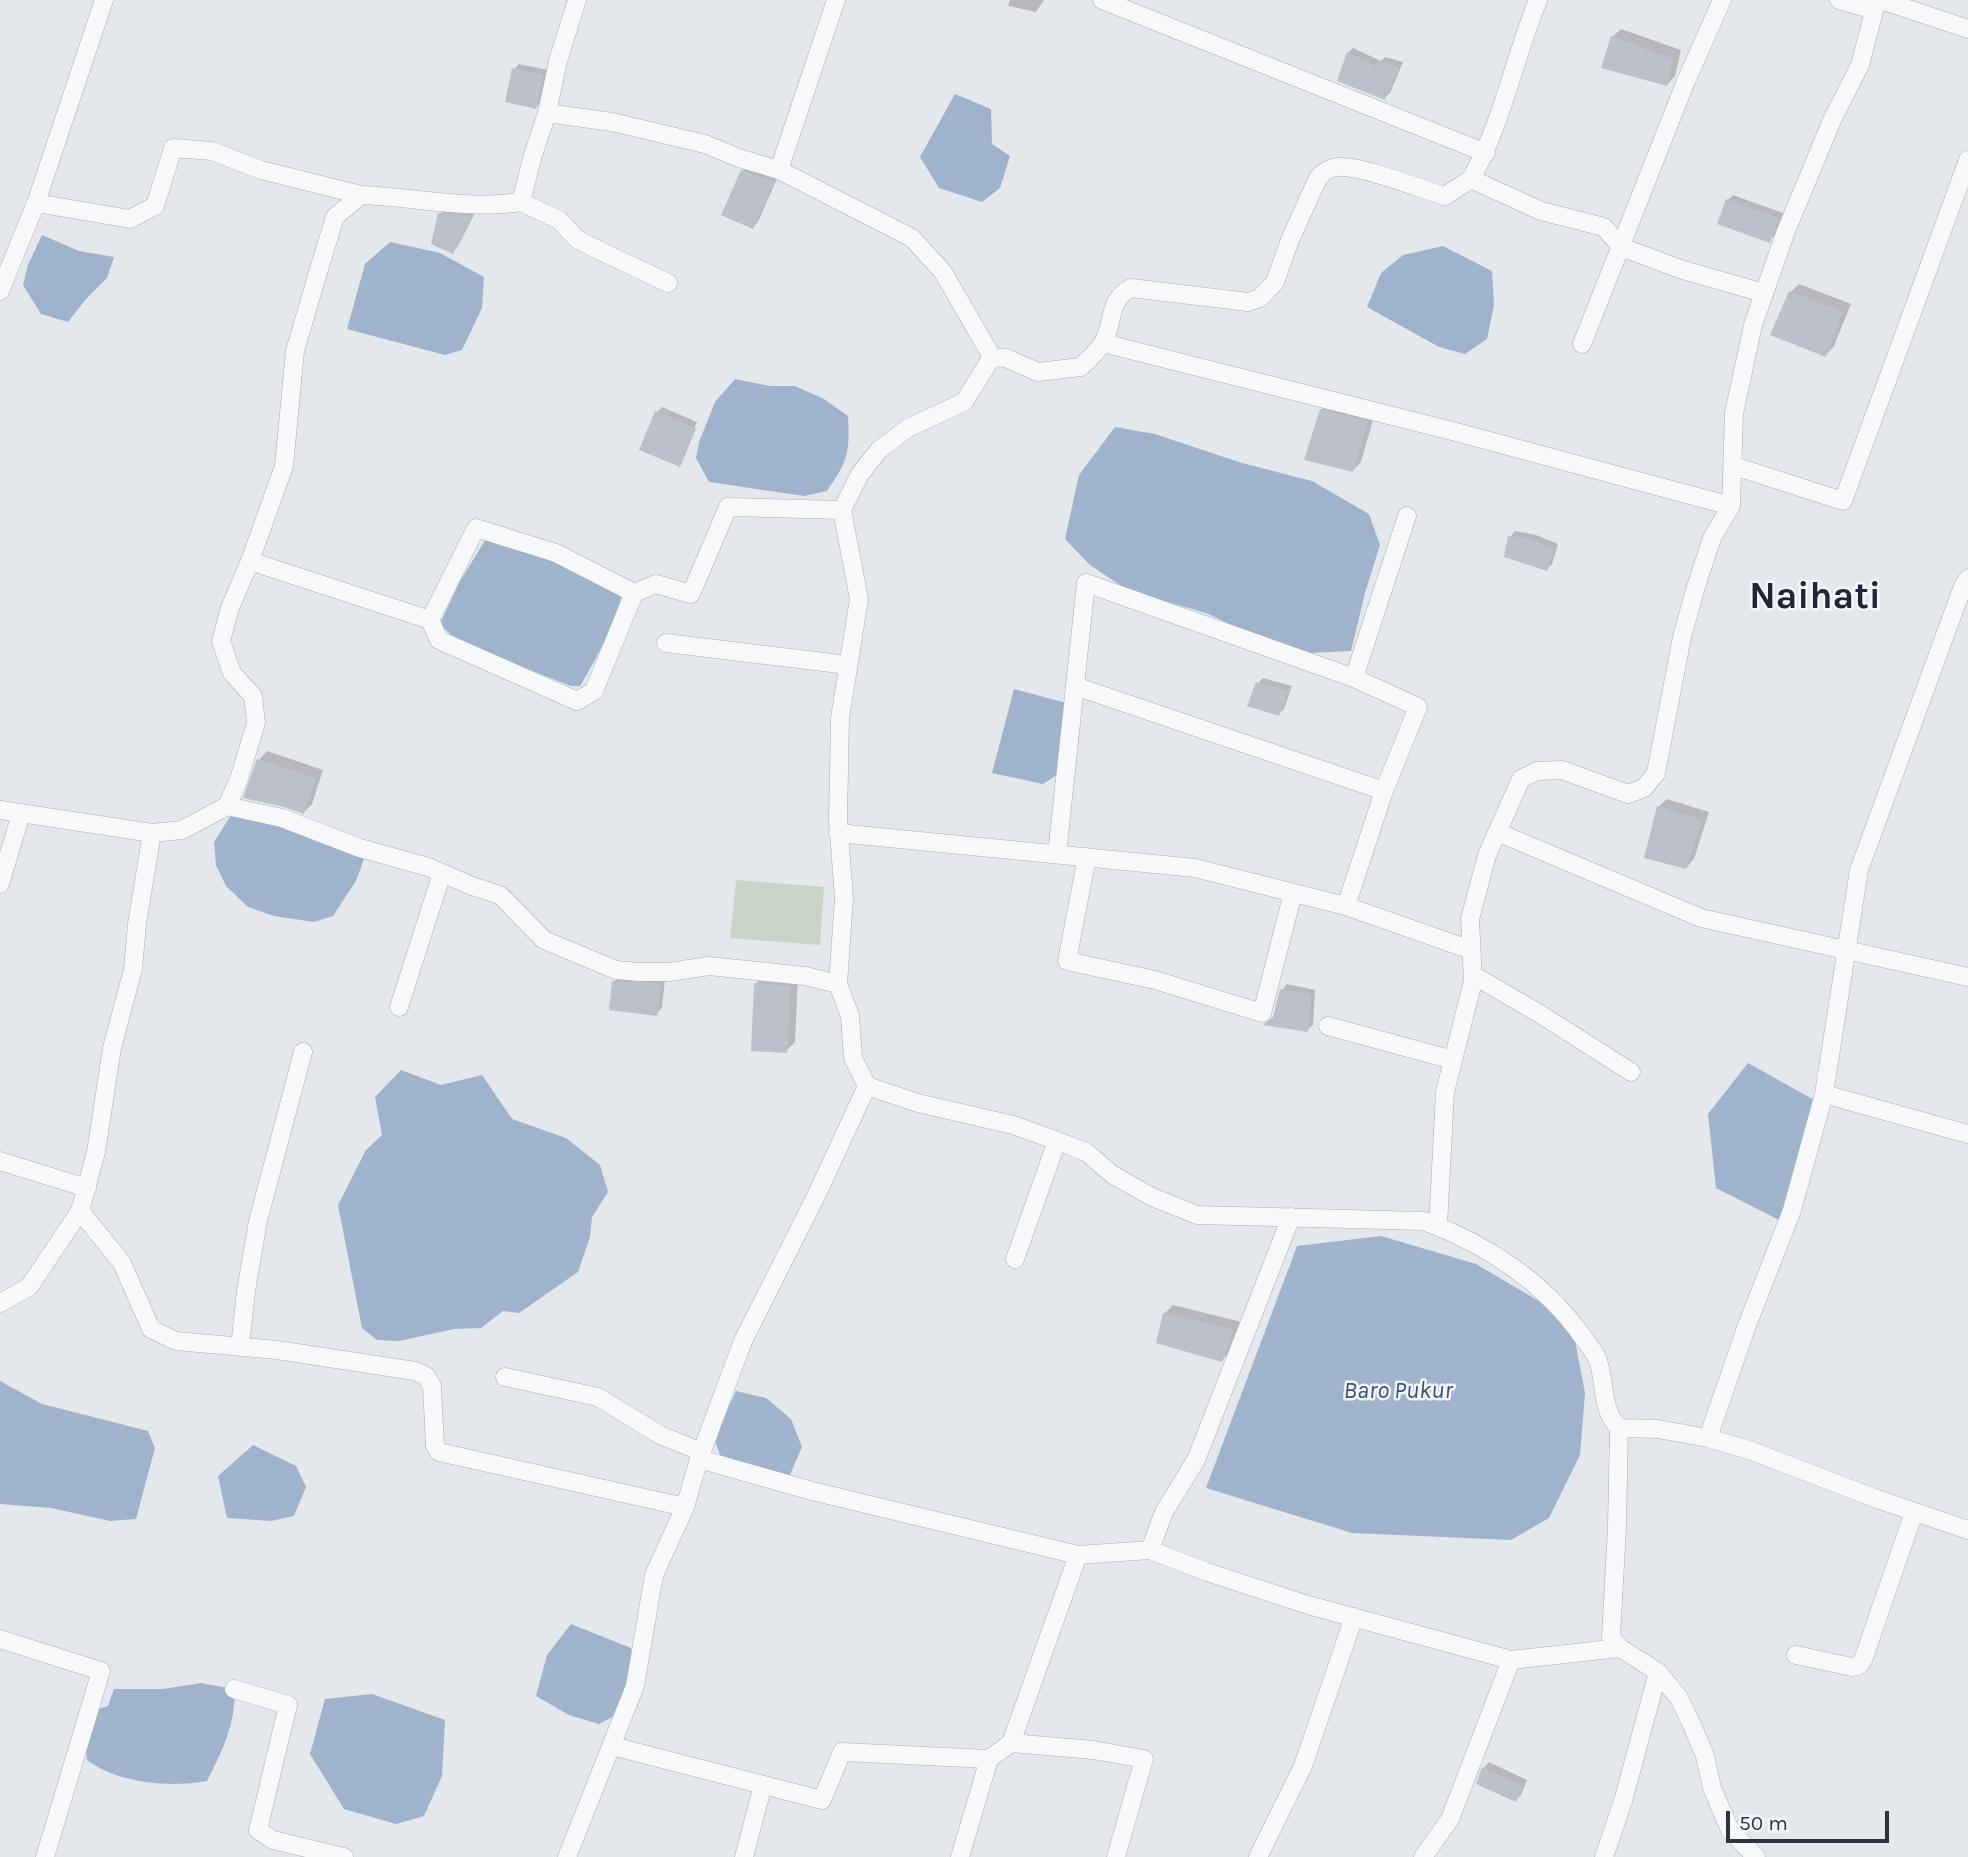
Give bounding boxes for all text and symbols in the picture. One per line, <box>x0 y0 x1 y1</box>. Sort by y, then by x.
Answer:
district label: Naihati <box>1749 575 1881 619</box>
water label: Baro Pukur <box>1343 1377 1453 1405</box>
scale bar <box>1730 1798 1893 1842</box>
text: 50 m <box>1739 1811 1788 1835</box>

